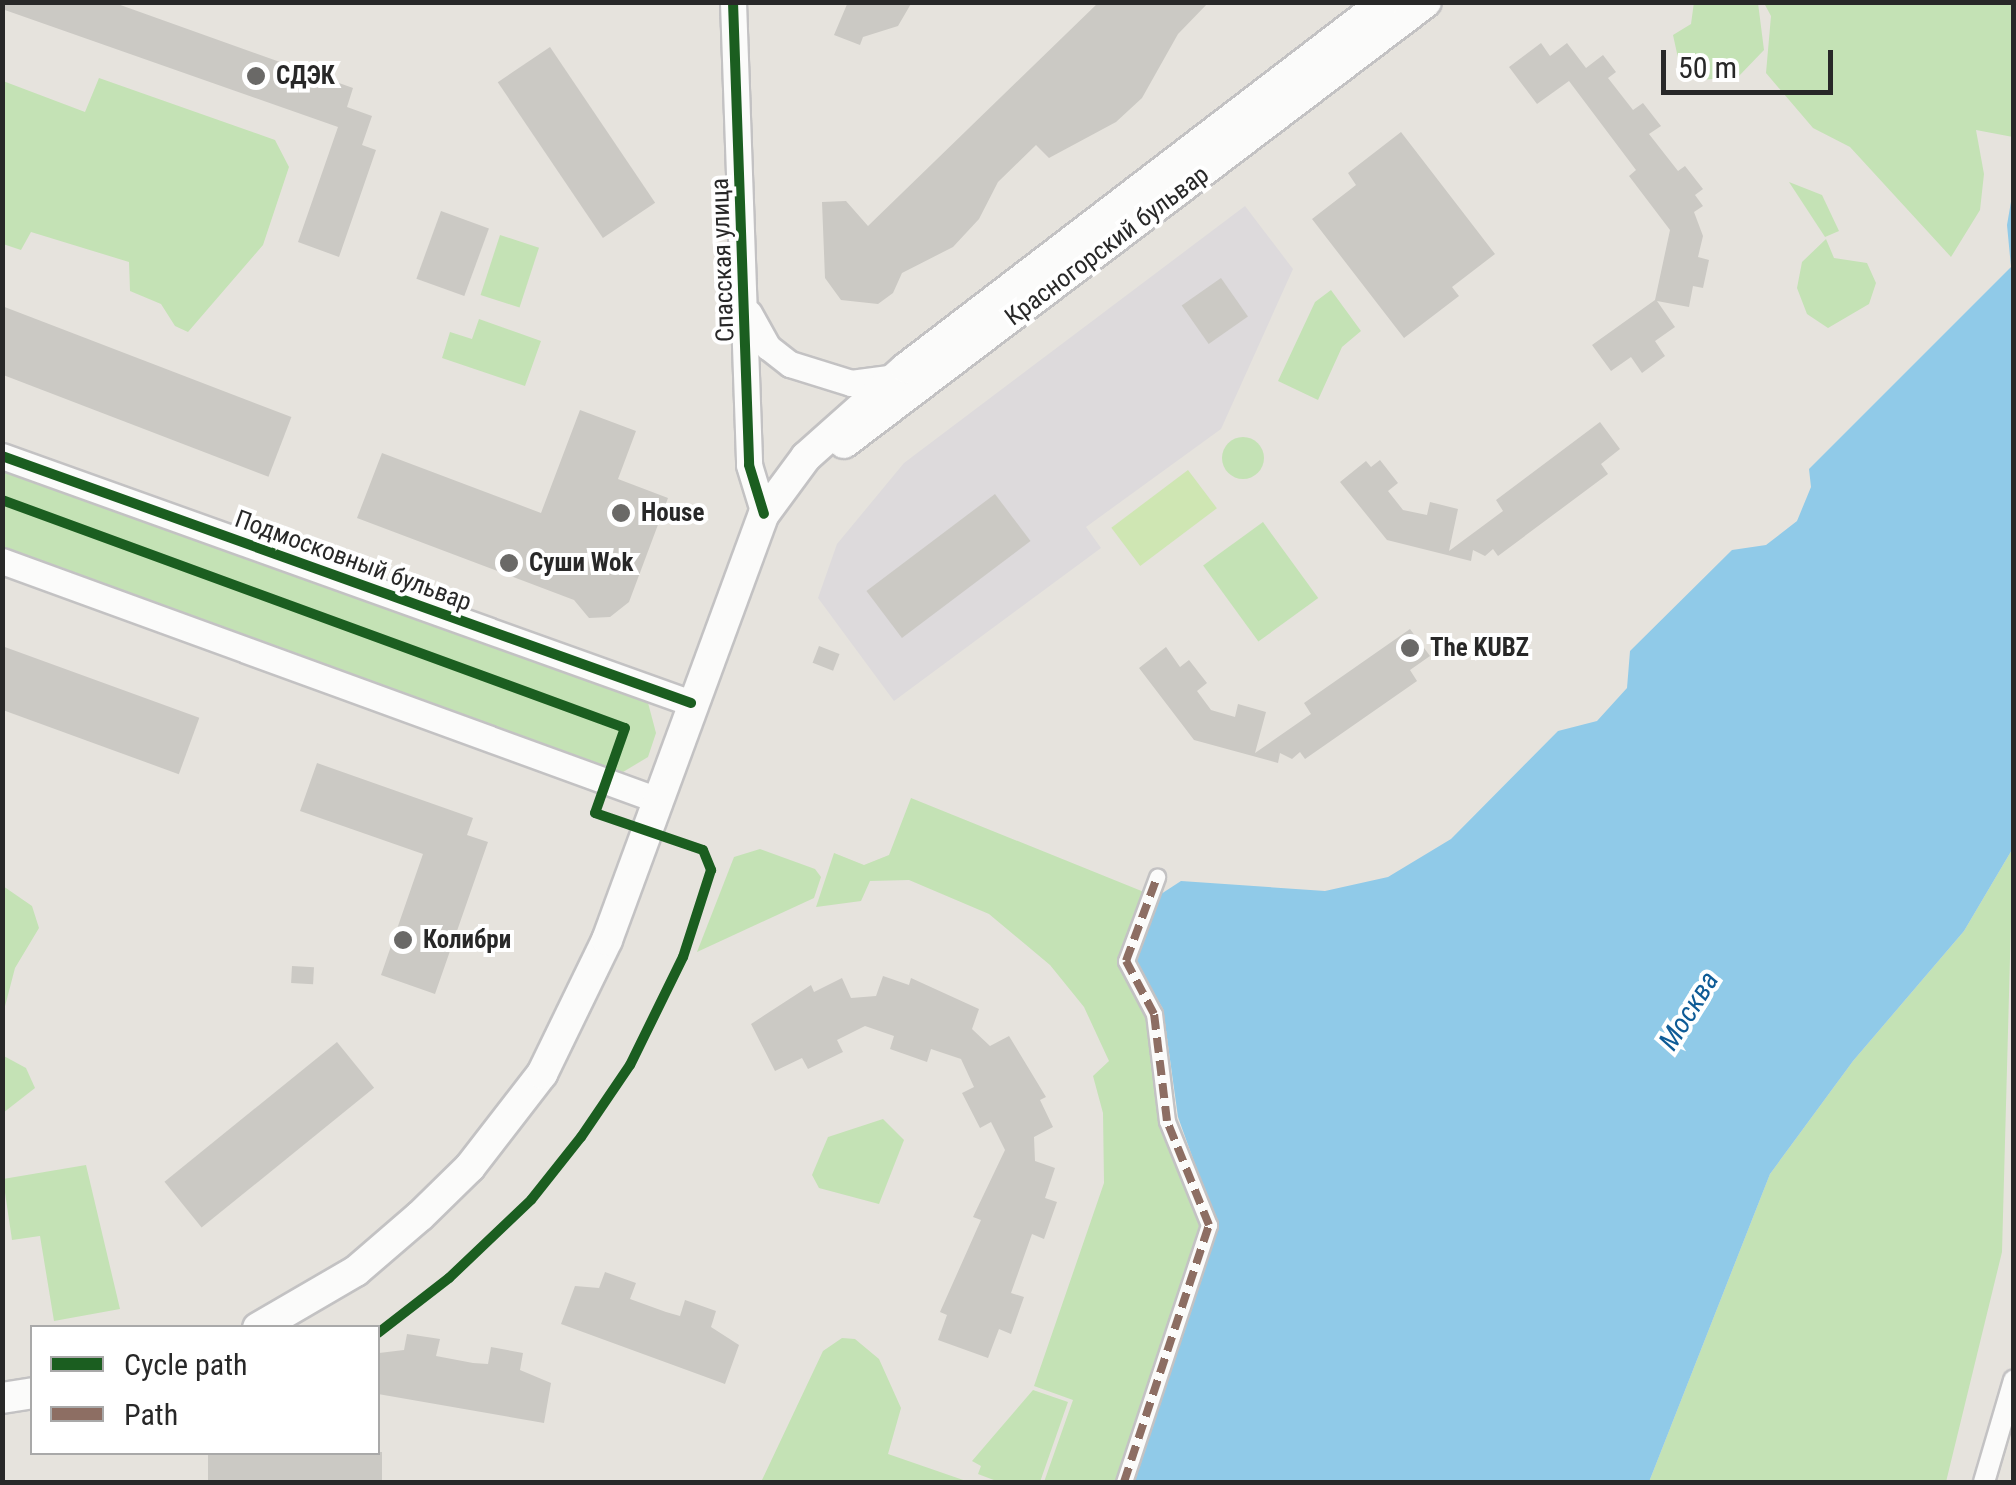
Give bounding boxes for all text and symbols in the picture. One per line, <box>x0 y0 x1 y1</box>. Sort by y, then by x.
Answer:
scale bar <box>1666 30 1838 92</box>
text: 50 m <box>1678 50 1737 85</box>
place label: СДЭК <box>276 61 335 91</box>
marker: СДЭК <box>245 65 267 87</box>
street label: Красногорский бульвар <box>999 160 1215 332</box>
street label: Спасская улица <box>705 177 741 343</box>
place label: House <box>641 498 704 528</box>
marker: House <box>610 502 632 524</box>
street label: Подмосковный бульвар <box>231 504 475 618</box>
place label: Суши Wok <box>529 548 633 578</box>
marker: Суши Wok <box>498 552 520 574</box>
place label: The KUBZ <box>1430 633 1529 663</box>
marker: The KUBZ <box>1399 637 1421 659</box>
place label: Колибри <box>423 925 511 955</box>
marker: Колибри <box>392 929 414 951</box>
water label: Москва <box>1652 965 1726 1057</box>
legend <box>30 1325 380 1455</box>
text: Cycle path <box>124 1347 248 1382</box>
text: Path <box>124 1397 178 1432</box>

